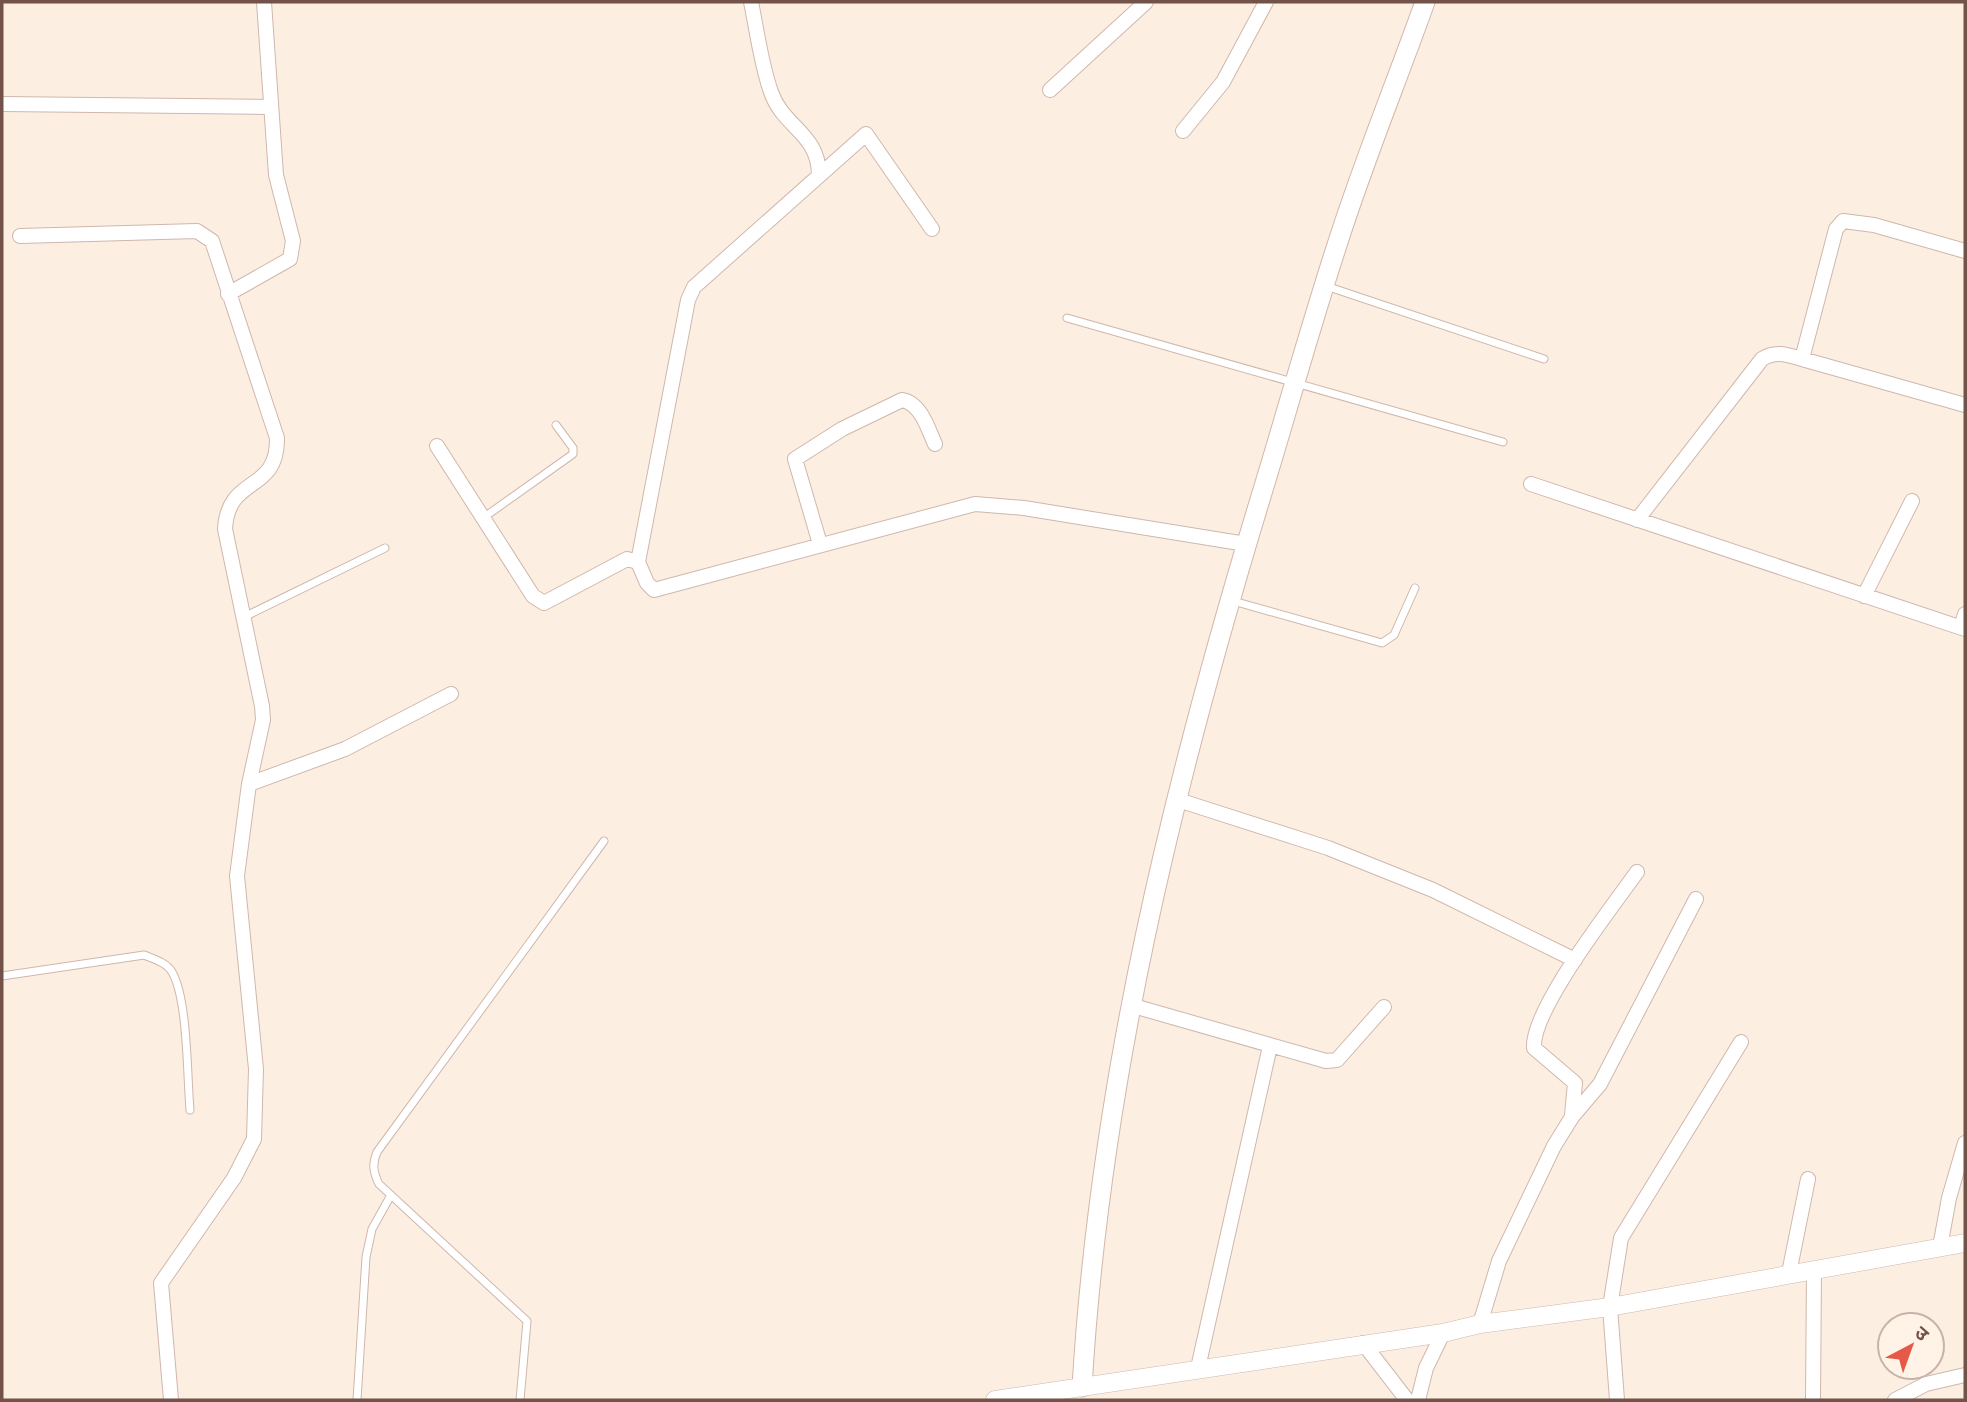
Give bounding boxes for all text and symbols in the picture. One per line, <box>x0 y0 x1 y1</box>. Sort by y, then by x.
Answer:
north arrow <box>1876 1311 1946 1381</box>
text: उ <box>1911 1321 1934 1346</box>

